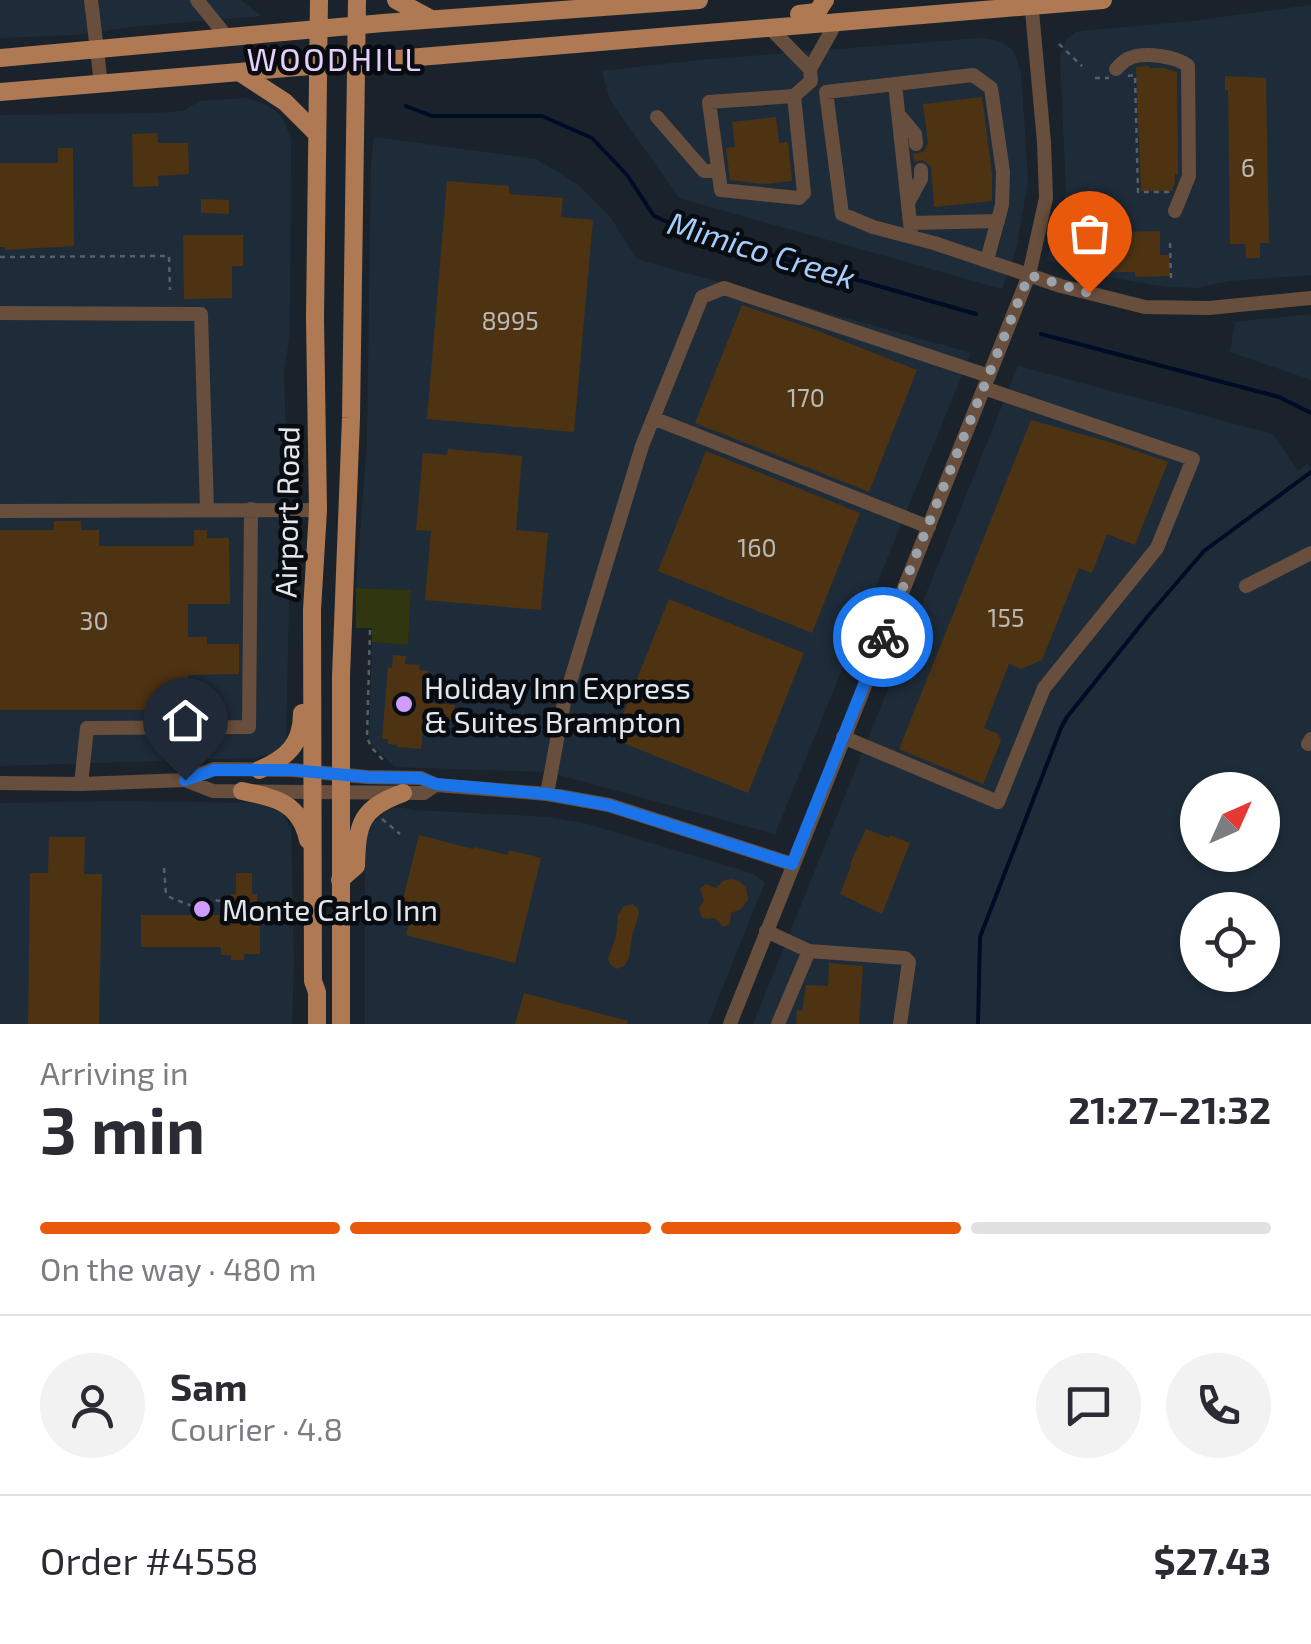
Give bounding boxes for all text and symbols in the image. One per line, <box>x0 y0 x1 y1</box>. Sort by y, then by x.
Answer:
district label: WOODHILL <box>247 39 424 77</box>
house number: 6 <box>1241 152 1255 182</box>
pin <box>1047 191 1132 294</box>
water label: Mimico Creek <box>664 203 860 295</box>
icon: bag <box>1062 206 1117 261</box>
house number: 8995 <box>481 305 539 335</box>
house number: 170 <box>787 382 825 412</box>
street label: Airport Road <box>267 426 305 598</box>
house number: 160 <box>737 532 777 562</box>
courier <box>833 587 933 687</box>
house number: 155 <box>988 602 1024 632</box>
house number: 30 <box>80 605 108 635</box>
icon: bike <box>856 610 911 665</box>
place label: Holiday Inn Express & Suites Brampton <box>424 669 691 739</box>
pin <box>143 678 228 781</box>
icon: home <box>158 693 213 748</box>
marker: Holiday Inn Express & Suites Brampton <box>393 693 415 715</box>
north arrow <box>1180 772 1280 872</box>
map controls <box>1180 772 1280 992</box>
place label: Monte Carlo Inn <box>222 891 438 927</box>
button: locate <box>1180 892 1280 992</box>
marker: Monte Carlo Inn <box>191 898 213 920</box>
text: Arriving in <box>40 1053 189 1091</box>
text: 21:27–21:32 <box>1068 1086 1271 1132</box>
text: 3 min <box>40 1089 205 1167</box>
text: On the way · 480 m <box>40 1249 316 1287</box>
button: person <box>40 1353 145 1458</box>
button: chat <box>1036 1353 1141 1458</box>
button: phone <box>1166 1353 1271 1458</box>
text: Sam <box>170 1363 247 1409</box>
text: Courier · 4.8 <box>170 1409 343 1447</box>
text: Order #4558 <box>40 1537 259 1583</box>
text: $27.43 <box>1154 1537 1271 1583</box>

